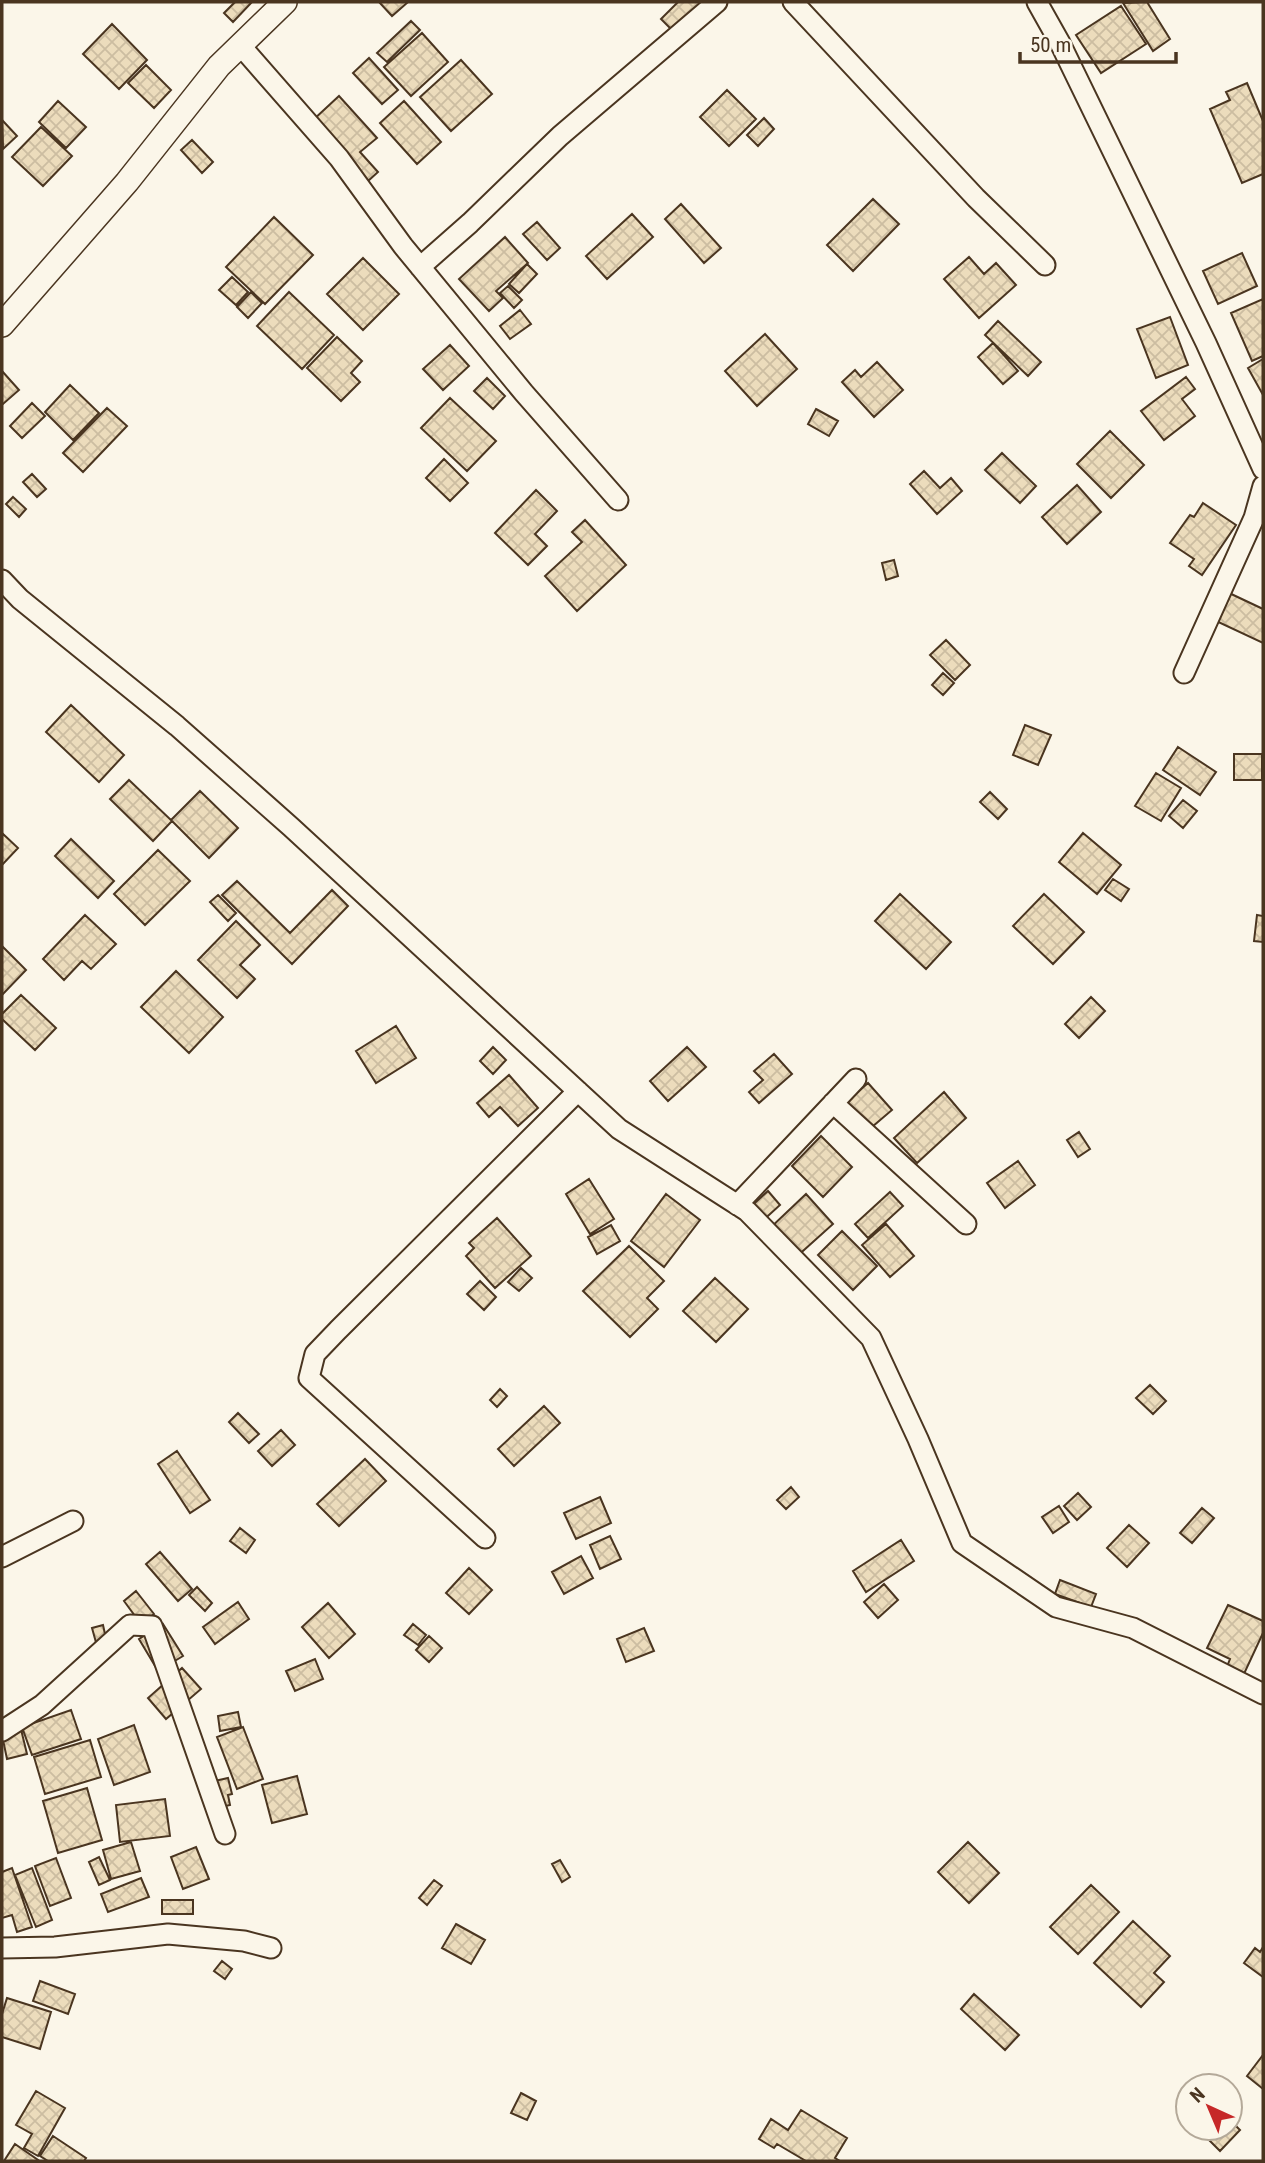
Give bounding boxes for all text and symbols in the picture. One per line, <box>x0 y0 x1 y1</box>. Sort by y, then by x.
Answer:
scale bar <box>1020 21 1176 65</box>
text: 50 m <box>1030 33 1071 57</box>
north arrow <box>1174 2072 1244 2142</box>
text: N <box>1185 2083 1210 2107</box>

